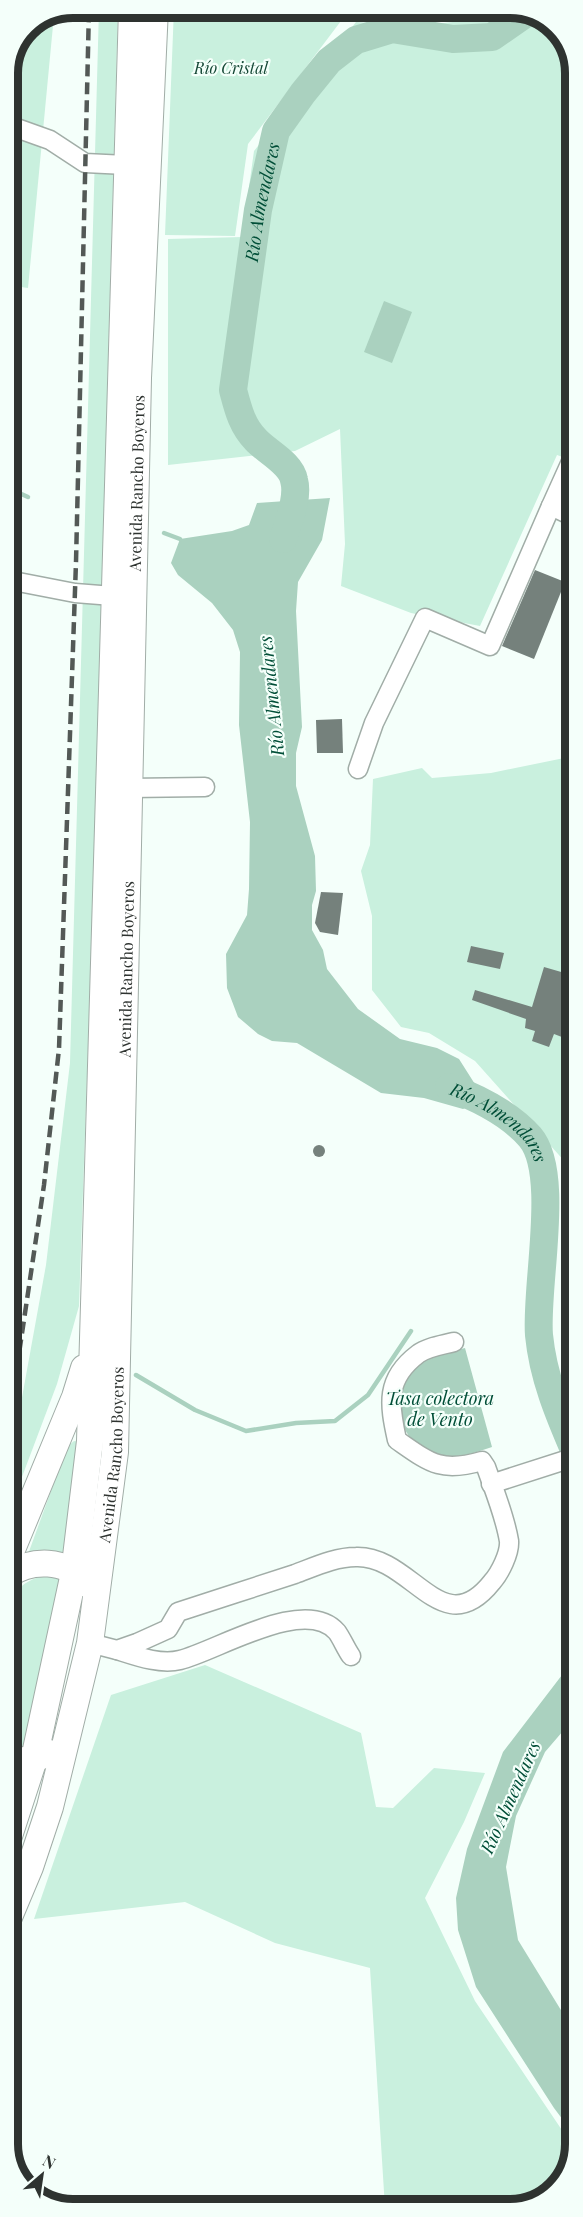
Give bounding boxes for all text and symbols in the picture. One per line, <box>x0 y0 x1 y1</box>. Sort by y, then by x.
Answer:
park label: Río Cristal <box>193 57 269 78</box>
water label: Río Almendares <box>239 140 285 264</box>
street label: Avenida Rancho Boyeros <box>123 395 148 573</box>
water label: Río Almendares <box>253 635 289 758</box>
street label: Avenida Rancho Boyeros <box>113 881 138 1058</box>
water label: Río Almendares <box>446 1076 553 1165</box>
street label: Avenida Rancho Boyeros <box>93 1366 127 1545</box>
water label: Tasa colectora de Vento <box>386 1386 494 1431</box>
water label: Río Almendares <box>474 1737 546 1858</box>
north arrow <box>12 2145 72 2205</box>
text: N <box>39 2149 60 2174</box>

